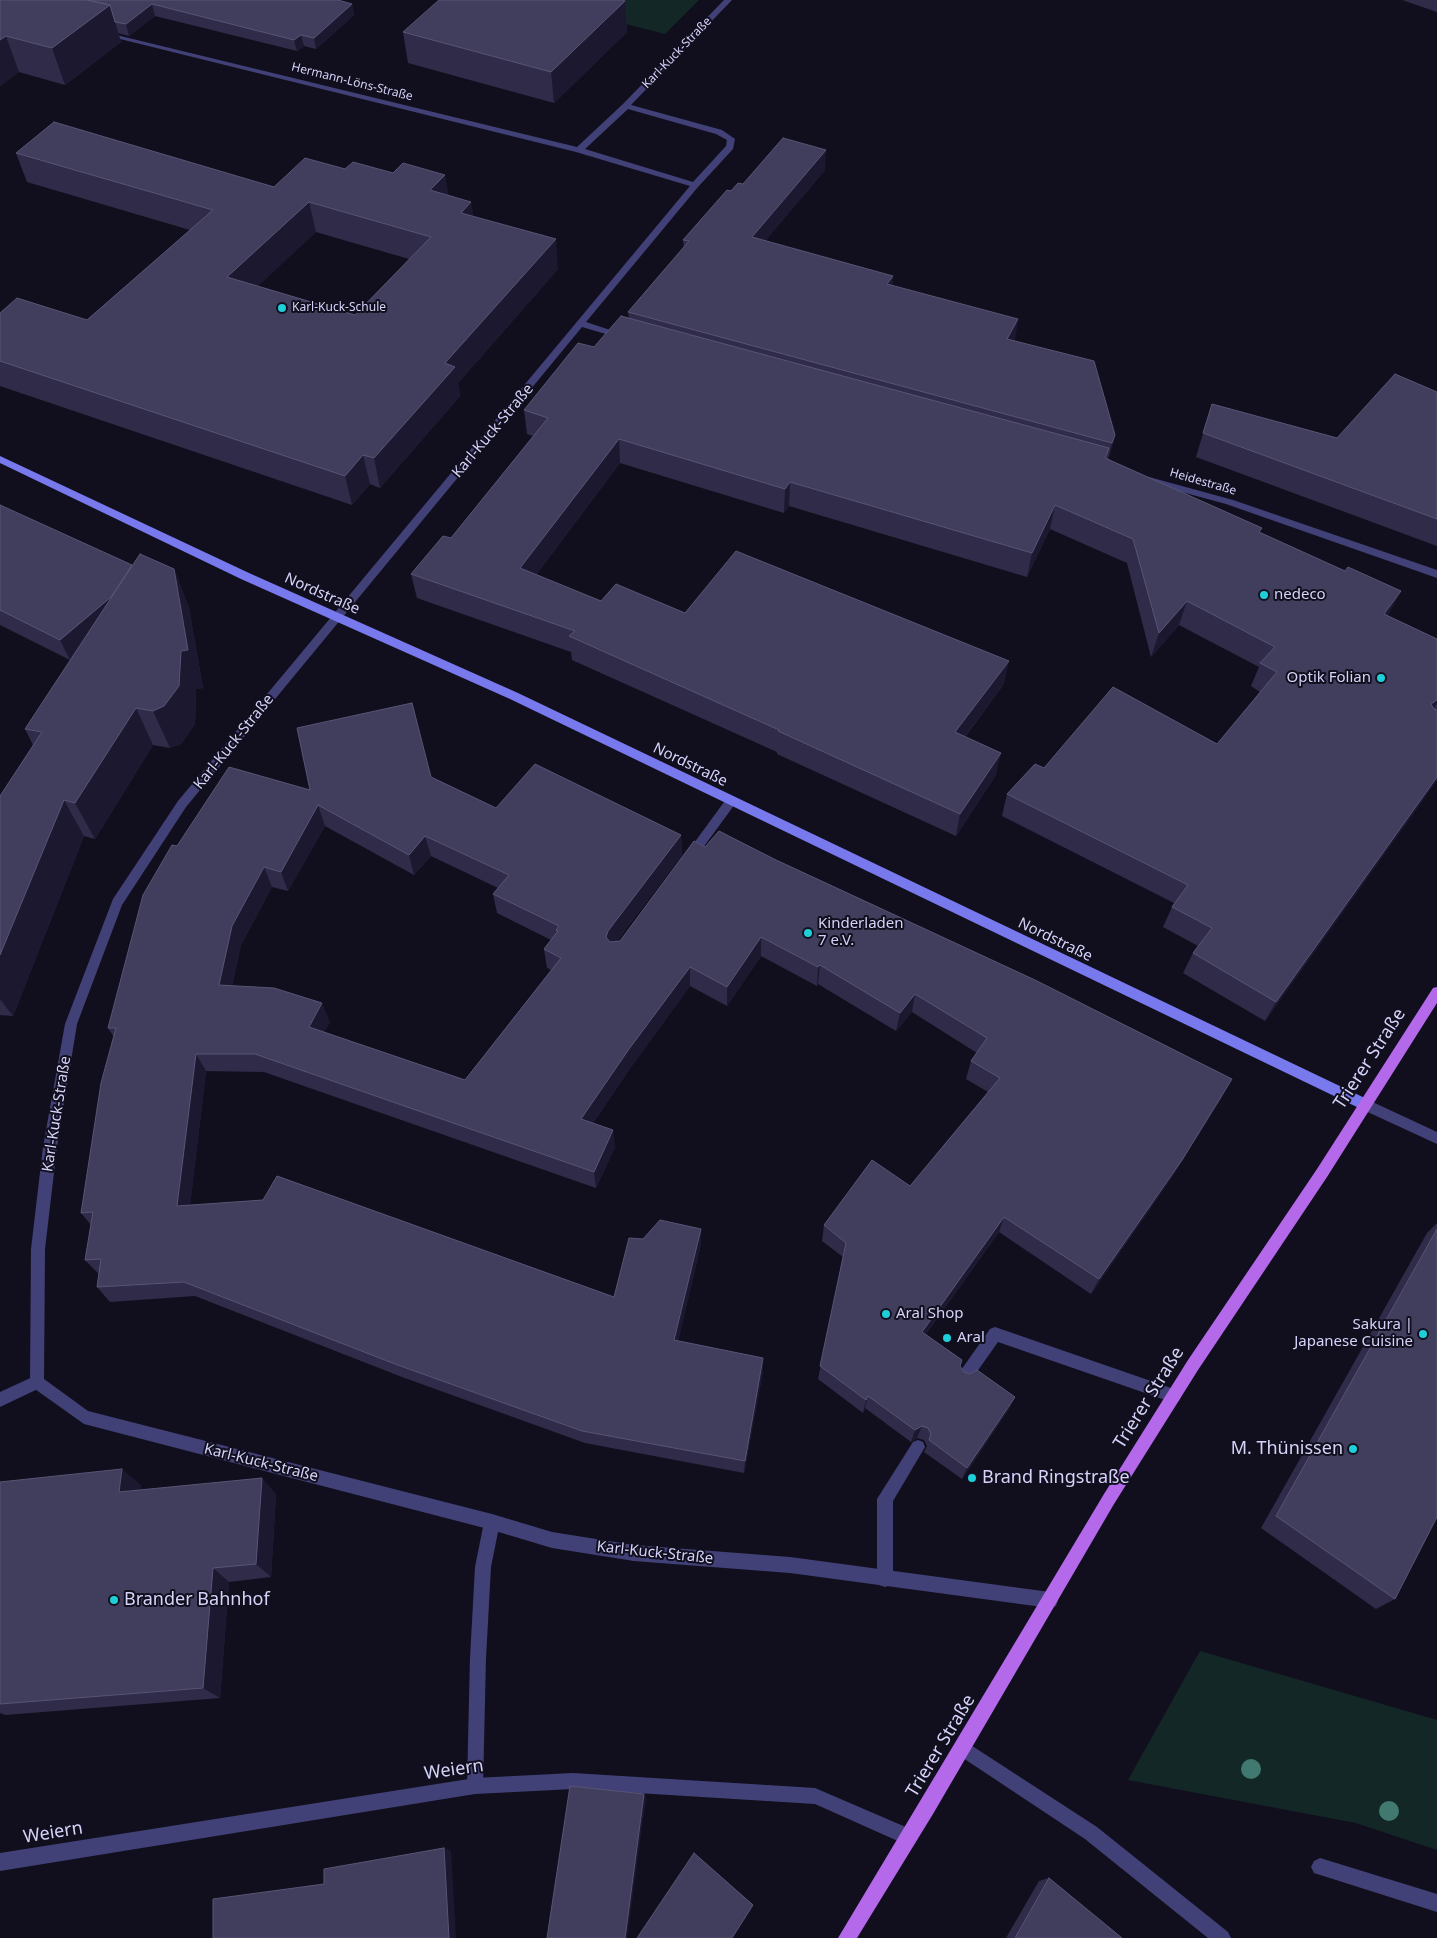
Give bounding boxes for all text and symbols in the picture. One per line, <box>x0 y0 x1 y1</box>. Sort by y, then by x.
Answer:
street label: Karl-Kuck-Straße <box>639 14 715 92</box>
street label: Hermann-Löns-Straße <box>290 60 414 104</box>
place label: Karl-Kuck-Schule <box>292 301 386 315</box>
marker: Karl-Kuck-Schule <box>276 302 288 314</box>
street label: Karl-Kuck-Straße <box>448 380 538 482</box>
street label: Heidestraße <box>1168 466 1238 498</box>
street label: Nordstraße <box>282 569 362 619</box>
place label: nedeco <box>1274 586 1326 604</box>
marker: nedeco <box>1258 589 1270 601</box>
place label: Optik Folian <box>1287 669 1371 687</box>
marker: Optik Folian <box>1375 672 1387 684</box>
street label: Karl-Kuck-Straße <box>190 691 278 793</box>
street label: Nordstraße <box>650 739 730 791</box>
street label: Nordstraße <box>1015 914 1095 966</box>
place label: Kinderladen 7 e.V. <box>818 915 904 950</box>
marker: Kinderladen 7 e.V. <box>802 927 814 939</box>
street label: Trierer Straße <box>1329 1005 1411 1113</box>
street label: Karl-Kuck-Straße <box>39 1055 75 1173</box>
place label: Aral Shop <box>896 1305 963 1323</box>
marker: Aral Shop <box>880 1308 892 1320</box>
place label: Sakura | Japanese Cuisine <box>1294 1316 1413 1351</box>
marker: Sakura | Japanese Cuisine <box>1417 1328 1429 1340</box>
place label: Aral <box>957 1329 985 1347</box>
marker: Aral <box>941 1332 953 1344</box>
street label: Trierer Straße <box>1109 1343 1189 1453</box>
place label: M. Thünissen <box>1231 1438 1343 1460</box>
street label: Karl-Kuck-Straße <box>202 1440 320 1486</box>
marker: M. Thünissen <box>1347 1443 1359 1455</box>
place label: Brand Ringstraße <box>982 1467 1130 1489</box>
marker: Brand Ringstraße <box>966 1472 978 1484</box>
street label: Karl-Kuck-Straße <box>596 1538 714 1568</box>
place label: Brander Bahnhof <box>124 1589 270 1611</box>
marker: Brander Bahnhof <box>108 1594 120 1606</box>
street label: Trierer Straße <box>902 1691 980 1801</box>
street label: Weiern <box>423 1755 485 1785</box>
street label: Weiern <box>22 1818 84 1848</box>

